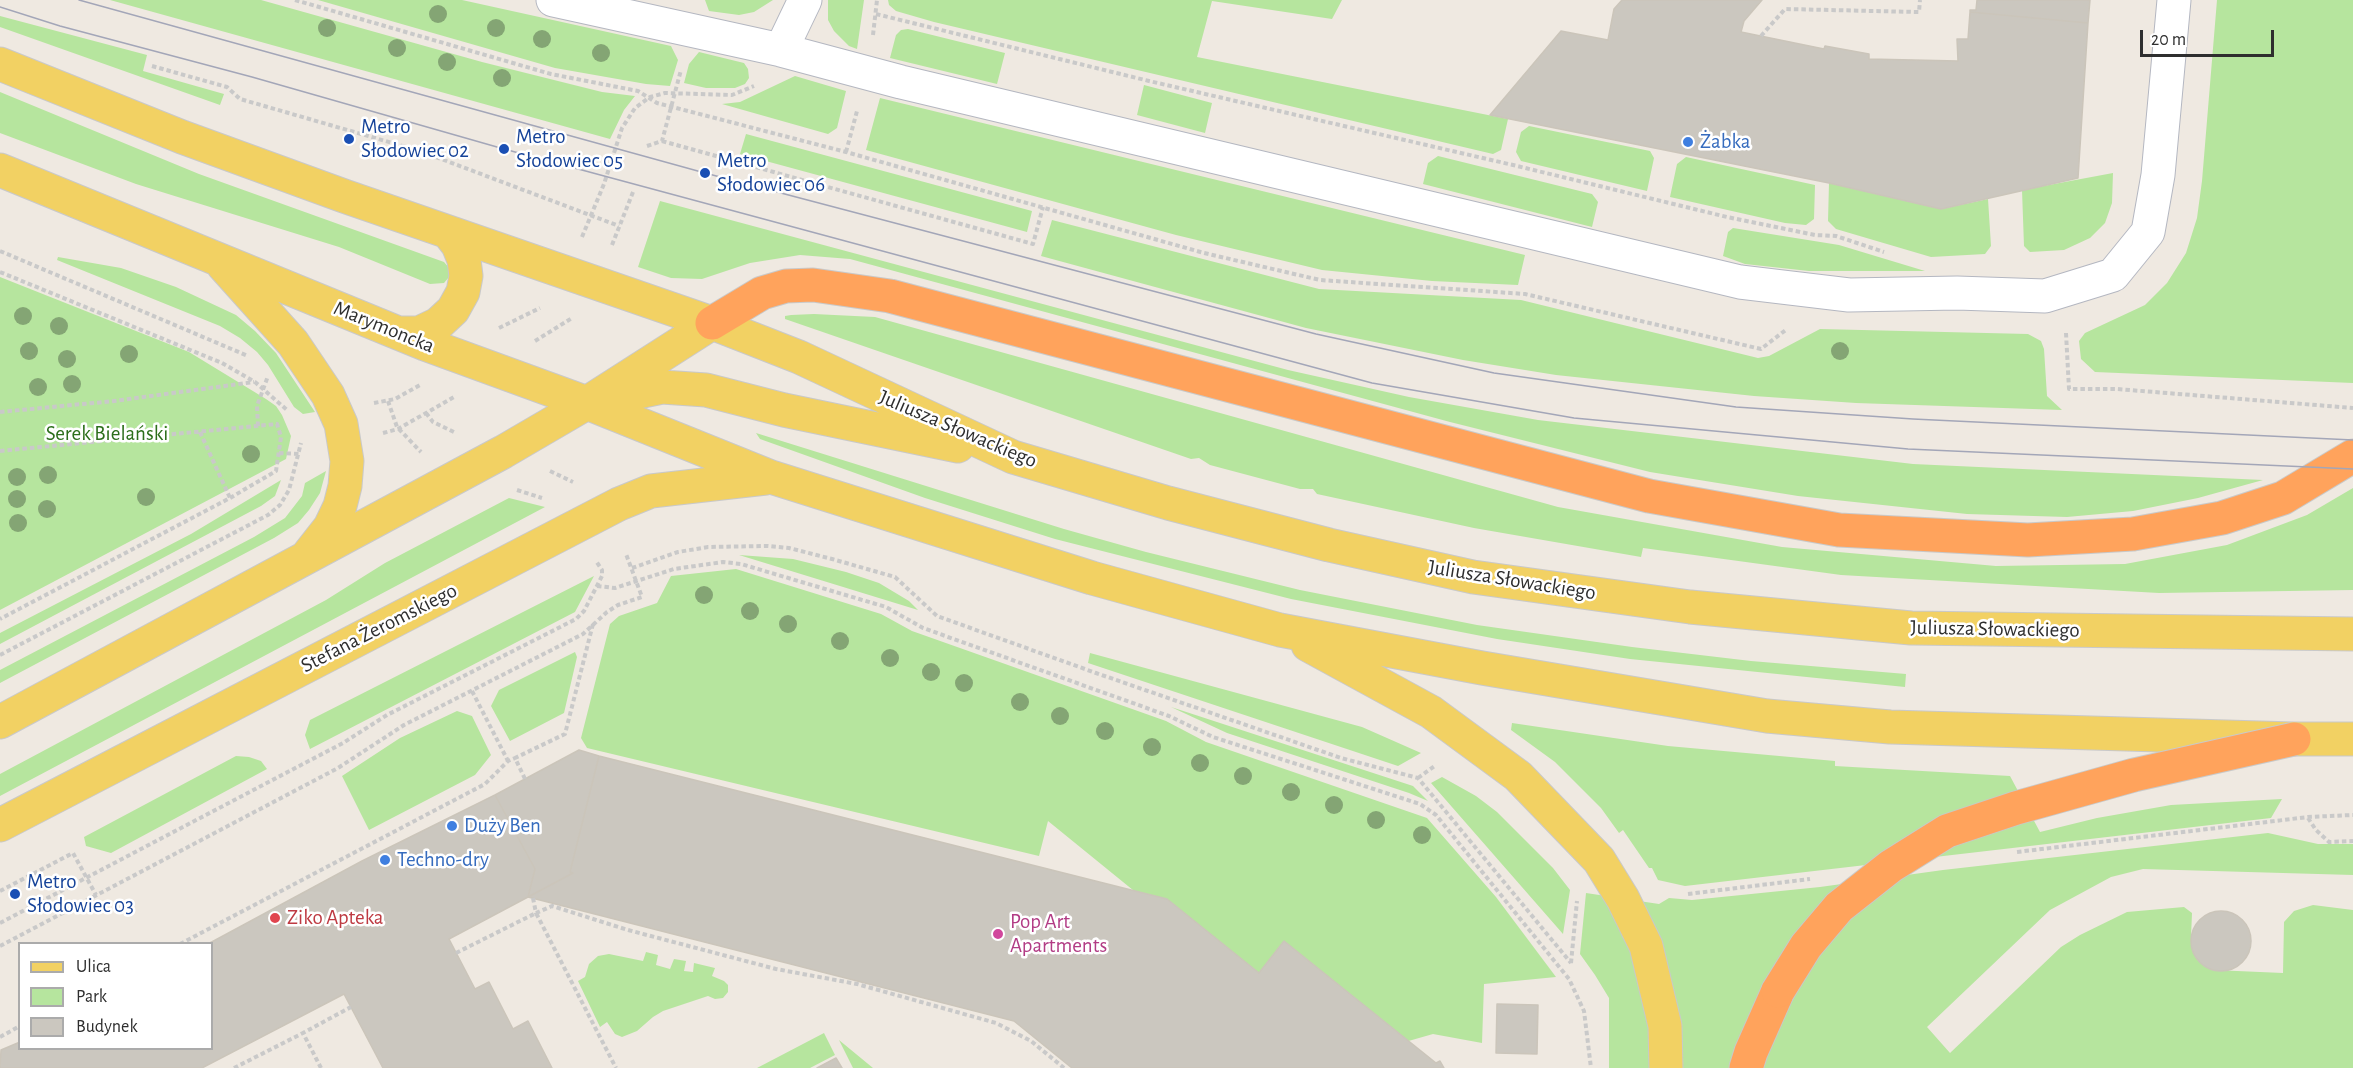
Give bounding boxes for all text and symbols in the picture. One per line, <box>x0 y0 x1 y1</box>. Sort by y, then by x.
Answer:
scale bar <box>2143 18 2276 56</box>
text: 20 m <box>2151 31 2186 49</box>
place label: Metro Słodowiec 02 <box>361 114 469 164</box>
place label: Metro Słodowiec 05 <box>516 124 623 174</box>
place label: Żabka <box>1700 129 1750 155</box>
marker: Metro Słodowiec 02 <box>342 132 356 146</box>
marker: Żabka <box>1681 135 1695 149</box>
marker: Metro Słodowiec 05 <box>497 142 511 156</box>
place label: Metro Słodowiec 06 <box>717 148 825 198</box>
marker: Metro Słodowiec 06 <box>698 166 712 180</box>
street label: Marymoncka <box>330 295 438 359</box>
street label: Juliusza Słowackiego <box>875 384 1041 474</box>
park label: Serek Bielański <box>46 421 168 447</box>
street label: Juliusza Słowackiego <box>1426 554 1598 606</box>
street label: Stefana Żeromskiego <box>297 578 461 678</box>
street label: Juliusza Słowackiego <box>1910 615 2080 643</box>
place label: Duży Ben <box>464 813 541 839</box>
marker: Duży Ben <box>445 819 459 833</box>
place label: Techno-dry <box>397 847 489 873</box>
marker: Techno-dry <box>378 853 392 867</box>
place label: Metro Słodowiec 03 <box>27 869 134 919</box>
marker: Metro Słodowiec 03 <box>8 887 22 901</box>
place label: Ziko Apteka <box>287 905 384 931</box>
place label: Pop Art Apartments <box>1010 909 1107 959</box>
marker: Ziko Apteka <box>268 911 282 925</box>
marker: Pop Art Apartments <box>991 927 1005 941</box>
legend <box>18 942 213 1050</box>
text: Ulica <box>76 958 111 976</box>
text: Park <box>76 988 107 1006</box>
text: Budynek <box>76 1018 138 1036</box>

